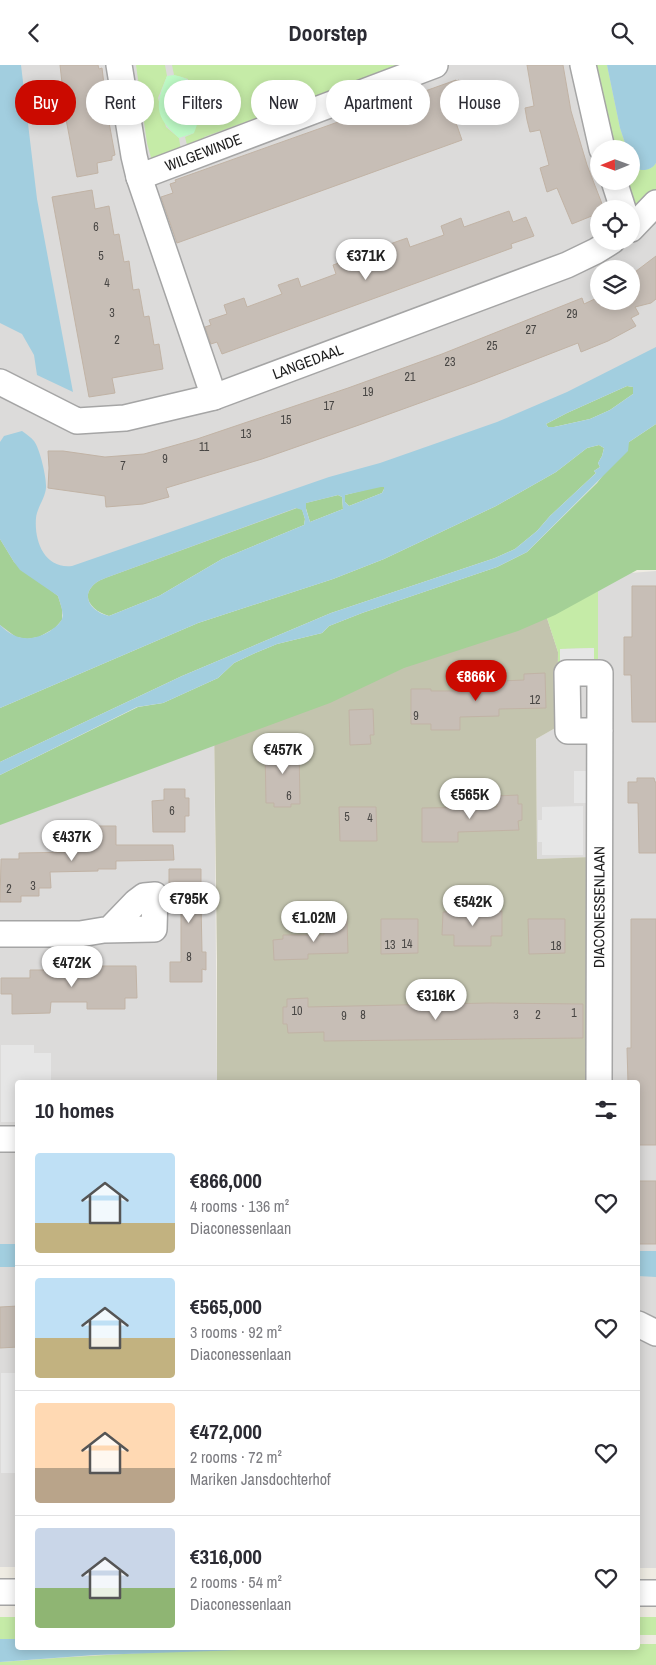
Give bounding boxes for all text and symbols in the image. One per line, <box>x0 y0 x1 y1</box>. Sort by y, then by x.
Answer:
text: Doorstep <box>288 18 368 48</box>
icon: back <box>20 19 48 47</box>
icon: search <box>608 19 636 47</box>
chip: Buy <box>15 80 76 125</box>
chip: Rent <box>86 80 154 125</box>
chip: Filters <box>164 80 241 125</box>
chip: New <box>251 80 316 125</box>
chip: Apartment <box>326 80 430 125</box>
chip: House <box>440 80 519 125</box>
street label: WILGEWINDE <box>162 128 245 176</box>
north arrow <box>590 140 640 190</box>
map controls <box>590 140 640 310</box>
button: locate <box>590 200 640 250</box>
house number: 6 <box>93 219 99 235</box>
pin: €371K <box>331 239 401 281</box>
text: €371K <box>347 244 385 266</box>
house number: 5 <box>98 248 104 264</box>
button: layers <box>590 260 640 310</box>
house number: 4 <box>104 275 110 291</box>
house number: 3 <box>109 305 115 321</box>
house number: 29 <box>567 306 577 322</box>
house number: 27 <box>526 322 537 338</box>
house number: 2 <box>114 332 120 348</box>
house number: 25 <box>487 338 498 354</box>
street label: LANGEDAAL <box>269 339 346 384</box>
house number: 23 <box>445 354 455 370</box>
house number: 21 <box>405 369 416 385</box>
house number: 19 <box>363 384 373 400</box>
house number: 17 <box>324 398 335 414</box>
house number: 15 <box>281 412 292 428</box>
house number: 13 <box>241 426 251 442</box>
house number: 11 <box>199 439 210 455</box>
house number: 9 <box>162 451 168 467</box>
house number: 7 <box>120 458 126 474</box>
pin: €866K <box>441 659 511 702</box>
text: €866K <box>457 665 495 687</box>
house number: 12 <box>530 692 540 708</box>
house number: 9 <box>413 708 419 724</box>
pin: €457K <box>248 733 318 775</box>
text: €457K <box>264 738 302 760</box>
pin: €565K <box>435 777 505 820</box>
text: €565K <box>451 783 489 805</box>
house number: 6 <box>286 788 292 804</box>
house number: 6 <box>169 803 175 819</box>
house number: 5 <box>344 809 350 825</box>
house number: 4 <box>367 810 373 826</box>
pin: €437K <box>37 819 107 862</box>
text: €437K <box>53 825 91 847</box>
street label: DIACONESSENLAAN <box>588 846 610 968</box>
house number: 3 <box>30 878 36 894</box>
house number: 2 <box>6 881 12 897</box>
pin: €795K <box>154 881 224 924</box>
pin: €542K <box>438 885 508 927</box>
text: €795K <box>170 887 208 909</box>
text: €542K <box>454 890 492 912</box>
pin: €1.02M <box>273 901 355 943</box>
text: €1.02M <box>292 906 336 928</box>
house number: 14 <box>402 936 413 952</box>
house number: 13 <box>385 937 395 953</box>
house number: 18 <box>551 938 561 954</box>
pin: €472K <box>37 945 107 988</box>
house number: 8 <box>186 949 192 965</box>
text: €472K <box>53 951 91 973</box>
pin: €316K <box>401 979 471 1021</box>
text: €316K <box>417 984 455 1006</box>
house number: 10 <box>292 1003 302 1019</box>
house number: 1 <box>571 1005 577 1021</box>
house number: 8 <box>360 1007 366 1023</box>
house number: 3 <box>513 1007 519 1023</box>
house number: 2 <box>535 1007 541 1023</box>
house number: 9 <box>341 1008 347 1024</box>
text: 10 homes <box>35 1096 114 1125</box>
icon: filters <box>592 1096 620 1124</box>
text: €866,000 <box>190 1166 262 1195</box>
icon: home <box>75 1173 135 1233</box>
icon: heart <box>592 1189 620 1217</box>
text: 4 rooms · 136 m² <box>190 1195 289 1217</box>
text: Diaconessenlaan <box>190 1217 291 1239</box>
text: €565,000 <box>190 1292 262 1321</box>
icon: home <box>75 1298 135 1358</box>
icon: heart <box>592 1314 620 1342</box>
text: 3 rooms · 92 m² <box>190 1321 282 1343</box>
text: Diaconessenlaan <box>190 1343 291 1365</box>
text: €472,000 <box>190 1417 262 1446</box>
icon: home <box>75 1423 135 1483</box>
icon: heart <box>592 1439 620 1467</box>
text: 2 rooms · 72 m² <box>190 1446 282 1468</box>
text: Mariken Jansdochterhof <box>190 1468 331 1490</box>
text: €316,000 <box>190 1542 262 1571</box>
icon: home <box>75 1548 135 1608</box>
icon: heart <box>592 1564 620 1592</box>
text: 2 rooms · 54 m² <box>190 1571 282 1593</box>
text: Diaconessenlaan <box>190 1593 291 1615</box>

